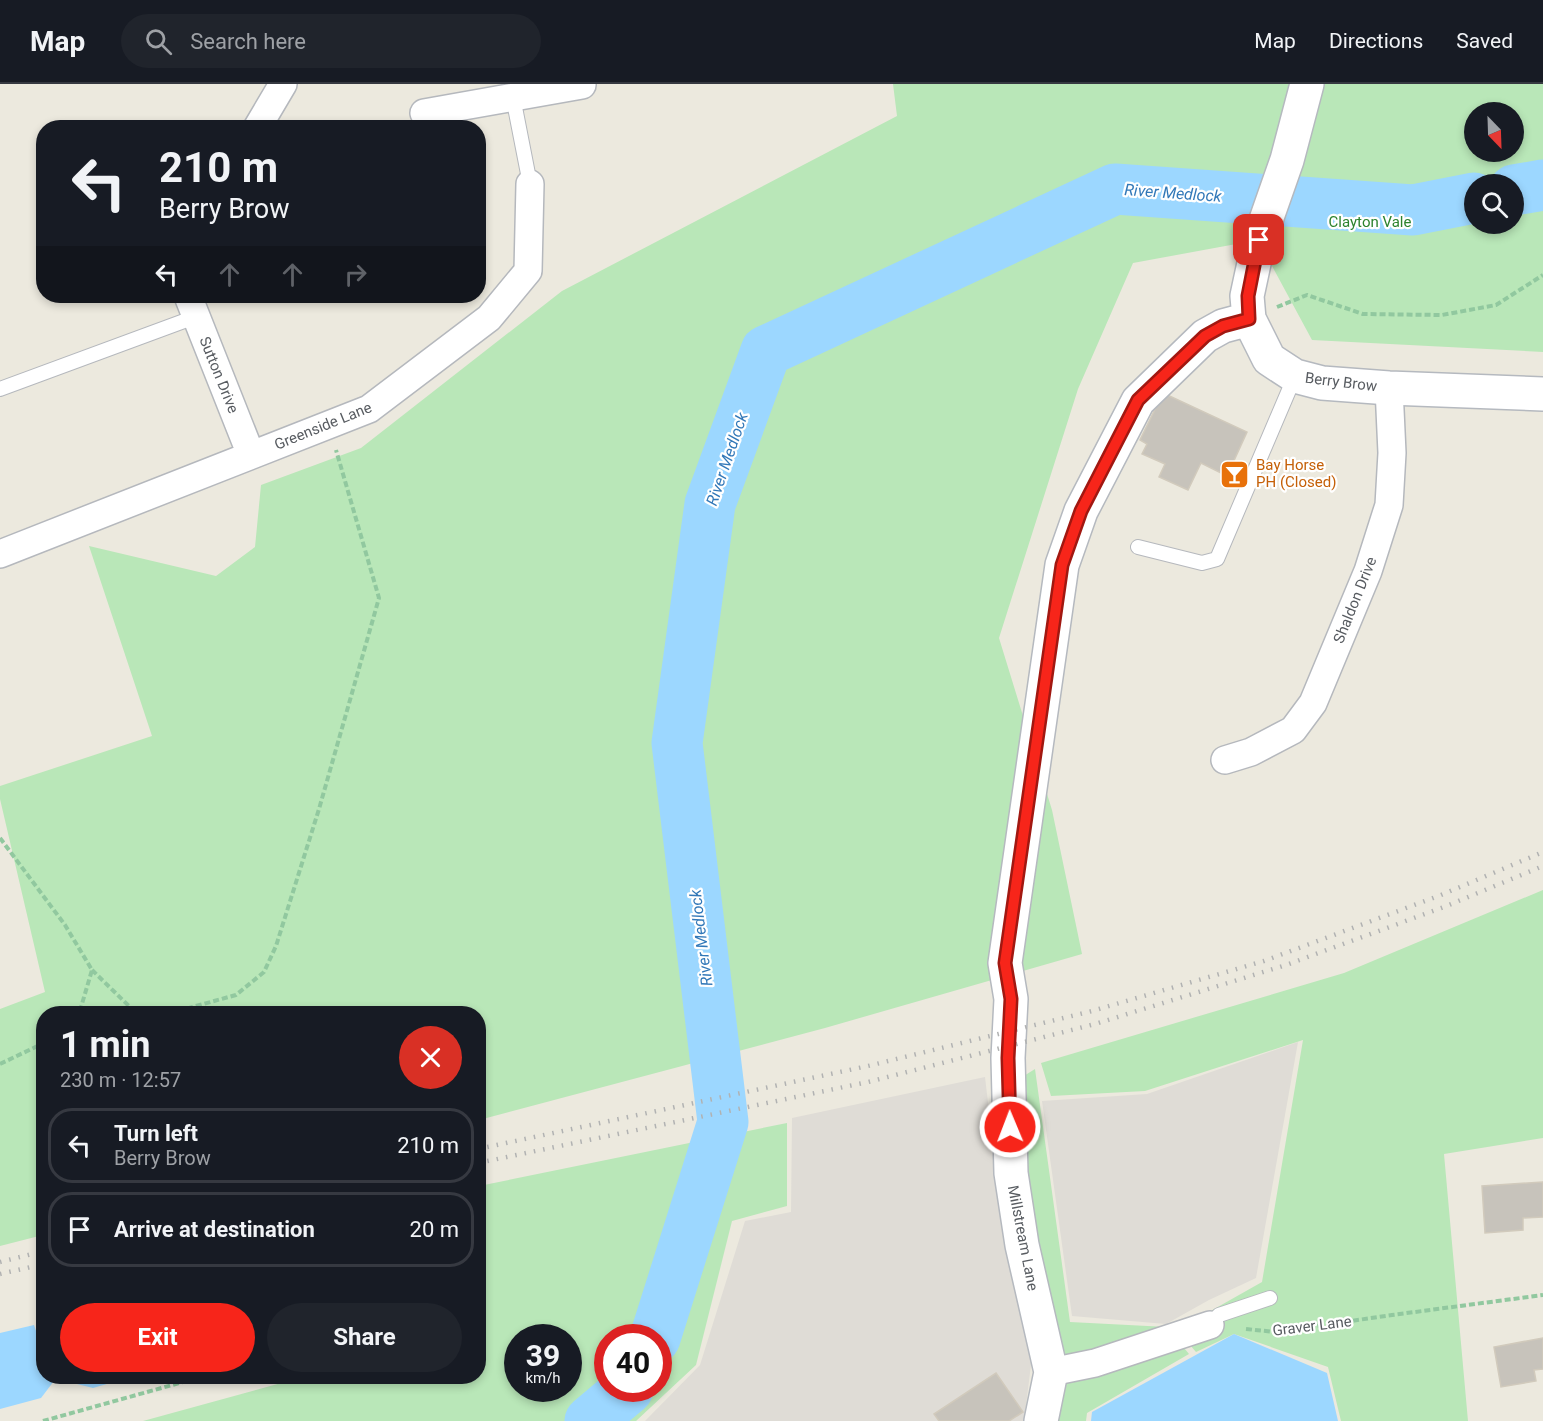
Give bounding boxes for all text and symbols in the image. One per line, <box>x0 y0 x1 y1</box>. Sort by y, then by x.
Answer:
search box <box>121 14 541 68</box>
text: Map <box>30 25 85 58</box>
icon: search <box>142 25 175 58</box>
text: Search here <box>190 29 306 54</box>
text: Map <box>1254 29 1296 53</box>
text: Directions <box>1329 29 1423 53</box>
text: Saved <box>1456 29 1513 53</box>
north arrow <box>1464 102 1524 162</box>
map controls <box>1464 102 1524 234</box>
text: 210 m <box>159 143 278 192</box>
icon: left <box>60 144 138 222</box>
button: search <box>1464 174 1524 234</box>
water label: River Medlock <box>1124 180 1223 206</box>
text: Berry Brow <box>159 193 290 225</box>
park label: Clayton Vale <box>1329 213 1411 231</box>
pin <box>1233 214 1284 265</box>
icon: arrive <box>1242 223 1275 256</box>
icon: left <box>150 258 183 291</box>
icon: ahead <box>213 258 246 291</box>
icon: ahead <box>276 258 309 291</box>
icon: right <box>339 258 372 291</box>
street label: Sutton Drive <box>195 334 243 416</box>
street label: Berry Brow <box>1304 369 1378 395</box>
street label: Greenside Lane <box>272 398 374 454</box>
water label: River Medlock <box>702 409 752 508</box>
place label: Bay Horse PH (Closed) <box>1256 456 1336 491</box>
bar icon: Bay Horse PH (Closed) <box>1219 458 1251 490</box>
street label: Shaldon Drive <box>1329 554 1381 646</box>
water label: River Medlock <box>686 887 716 987</box>
text: 1 min <box>60 1024 151 1066</box>
button: close <box>399 1026 462 1089</box>
text: 230 m · 12:57 <box>60 1068 181 1092</box>
position arrow <box>978 1095 1042 1159</box>
text: Turn left <box>114 1121 198 1146</box>
icon: left <box>63 1129 96 1162</box>
text: 210 m <box>397 1133 459 1158</box>
text: Berry Brow <box>114 1146 211 1170</box>
street label: Millstream Lane <box>1004 1184 1042 1292</box>
icon: arrive <box>63 1213 96 1246</box>
text: Arrive at destination <box>114 1217 315 1242</box>
text: 20 m <box>410 1217 459 1242</box>
button: Exit <box>60 1303 255 1372</box>
button: Share <box>267 1303 462 1372</box>
street label: Graver Lane <box>1271 1312 1353 1340</box>
speed limit sign: 40 <box>594 1324 672 1402</box>
text: 39 <box>526 1338 560 1373</box>
text: km/h <box>525 1369 561 1387</box>

